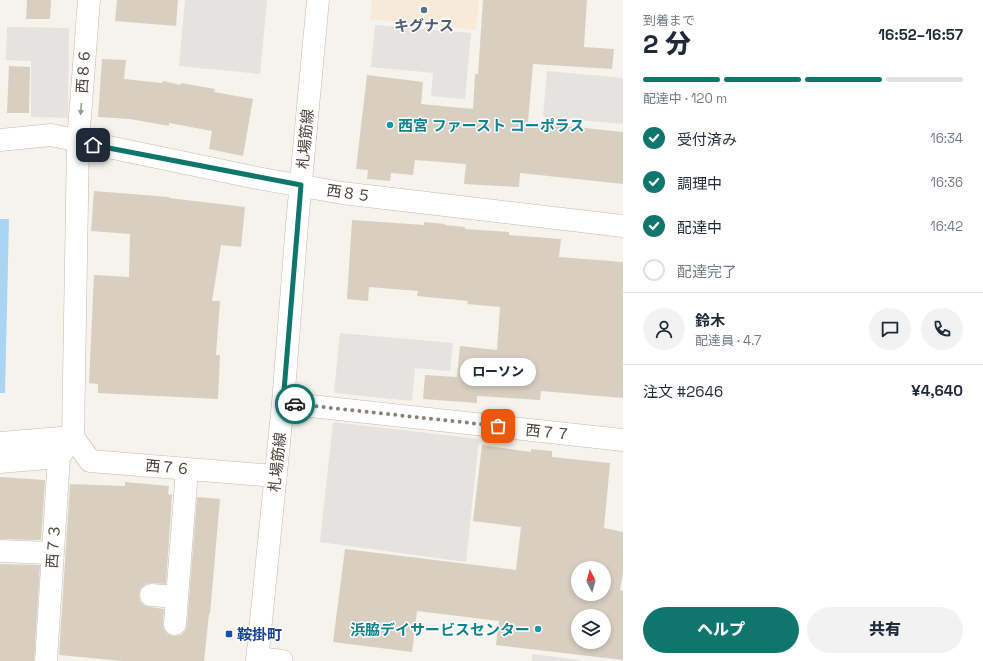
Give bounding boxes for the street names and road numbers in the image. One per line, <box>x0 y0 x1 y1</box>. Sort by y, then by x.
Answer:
street label: 西８６ <box>72 48 94 94</box>
street label: 札場筋線 <box>293 108 317 170</box>
street label: 西８５ <box>325 180 373 206</box>
street label: 西７７ <box>525 420 571 444</box>
street label: 札場筋線 <box>264 431 290 493</box>
street label: 西７６ <box>145 456 191 478</box>
street label: 西７３ <box>42 523 64 569</box>

